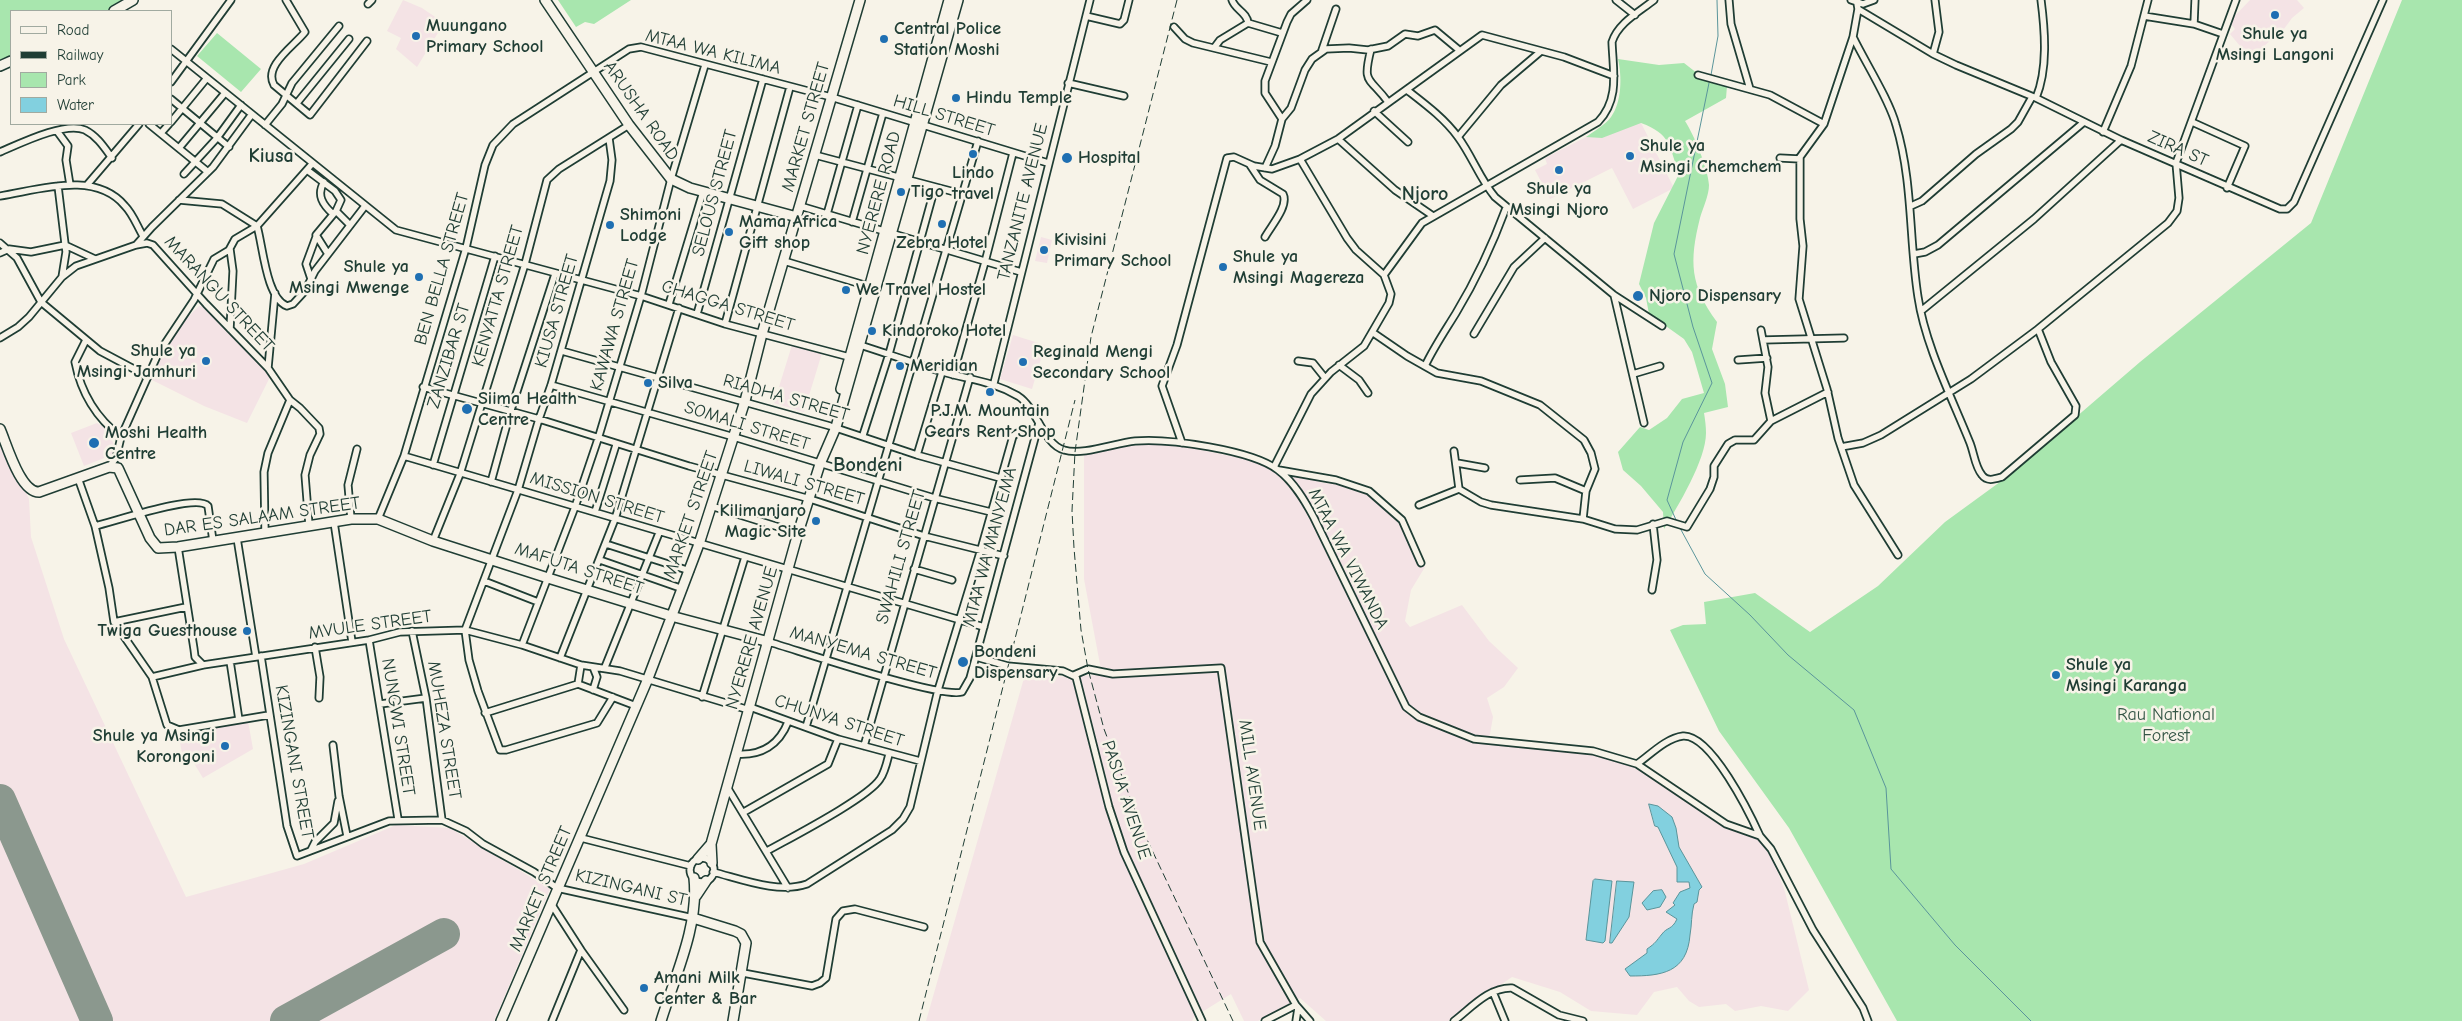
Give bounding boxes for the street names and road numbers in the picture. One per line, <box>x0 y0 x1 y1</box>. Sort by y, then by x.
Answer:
street label: MTAA WA KILIMA <box>643 25 783 79</box>
street label: ARUSHA ROAD <box>599 57 683 165</box>
street label: MARKET STREET <box>777 60 835 194</box>
street label: HILL STREET <box>891 90 997 142</box>
street label: TANZANITE AVENUE <box>993 121 1053 283</box>
street label: ZIRA ST <box>2144 126 2212 172</box>
street label: SELOUS STREET <box>688 127 742 259</box>
street label: NYERERE ROAD <box>852 129 906 257</box>
street label: BEN BELLA STREET <box>410 190 474 348</box>
street label: KENYATTA STREET <box>467 223 529 369</box>
street label: MARANGU STREET <box>160 231 278 357</box>
street label: KIUSA STREET <box>530 252 584 370</box>
street label: KAWAWA STREET <box>586 257 644 393</box>
street label: CHAGGA STREET <box>659 276 797 336</box>
street label: ZANZIBAR ST <box>423 301 475 411</box>
street label: RIADHA STREET <box>720 370 852 426</box>
street label: SOMALI STREET <box>682 397 812 455</box>
street label: MARKET STREET <box>659 448 723 582</box>
street label: LIWALI STREET <box>741 455 867 511</box>
street label: MTAA WA MANYEMA <box>958 465 1022 629</box>
street label: MISSION STREET <box>527 467 667 529</box>
street label: MTAA WA VIWANDA <box>1303 485 1393 633</box>
street label: SWAHILI STREET <box>872 488 930 626</box>
street label: DAR ES SALAAM STREET <box>163 493 361 541</box>
street label: MAFUTA STREET <box>512 538 646 600</box>
street label: NYERERE AVENUE <box>721 564 783 712</box>
street label: MVULE STREET <box>307 606 433 644</box>
street label: MANYEMA STREET <box>787 622 939 684</box>
street label: NUNGWI STREET <box>376 657 420 797</box>
street label: MUHEZA STREET <box>422 659 466 801</box>
street label: KIZINGANI STREET <box>270 683 318 841</box>
street label: CHUNYA STREET <box>771 690 907 752</box>
street label: MILL AVENUE <box>1234 718 1270 832</box>
street label: PASUA AVENUE <box>1097 738 1155 862</box>
street label: MARKET STREET <box>505 823 577 955</box>
street label: KIZINGANI ST <box>573 865 689 911</box>

